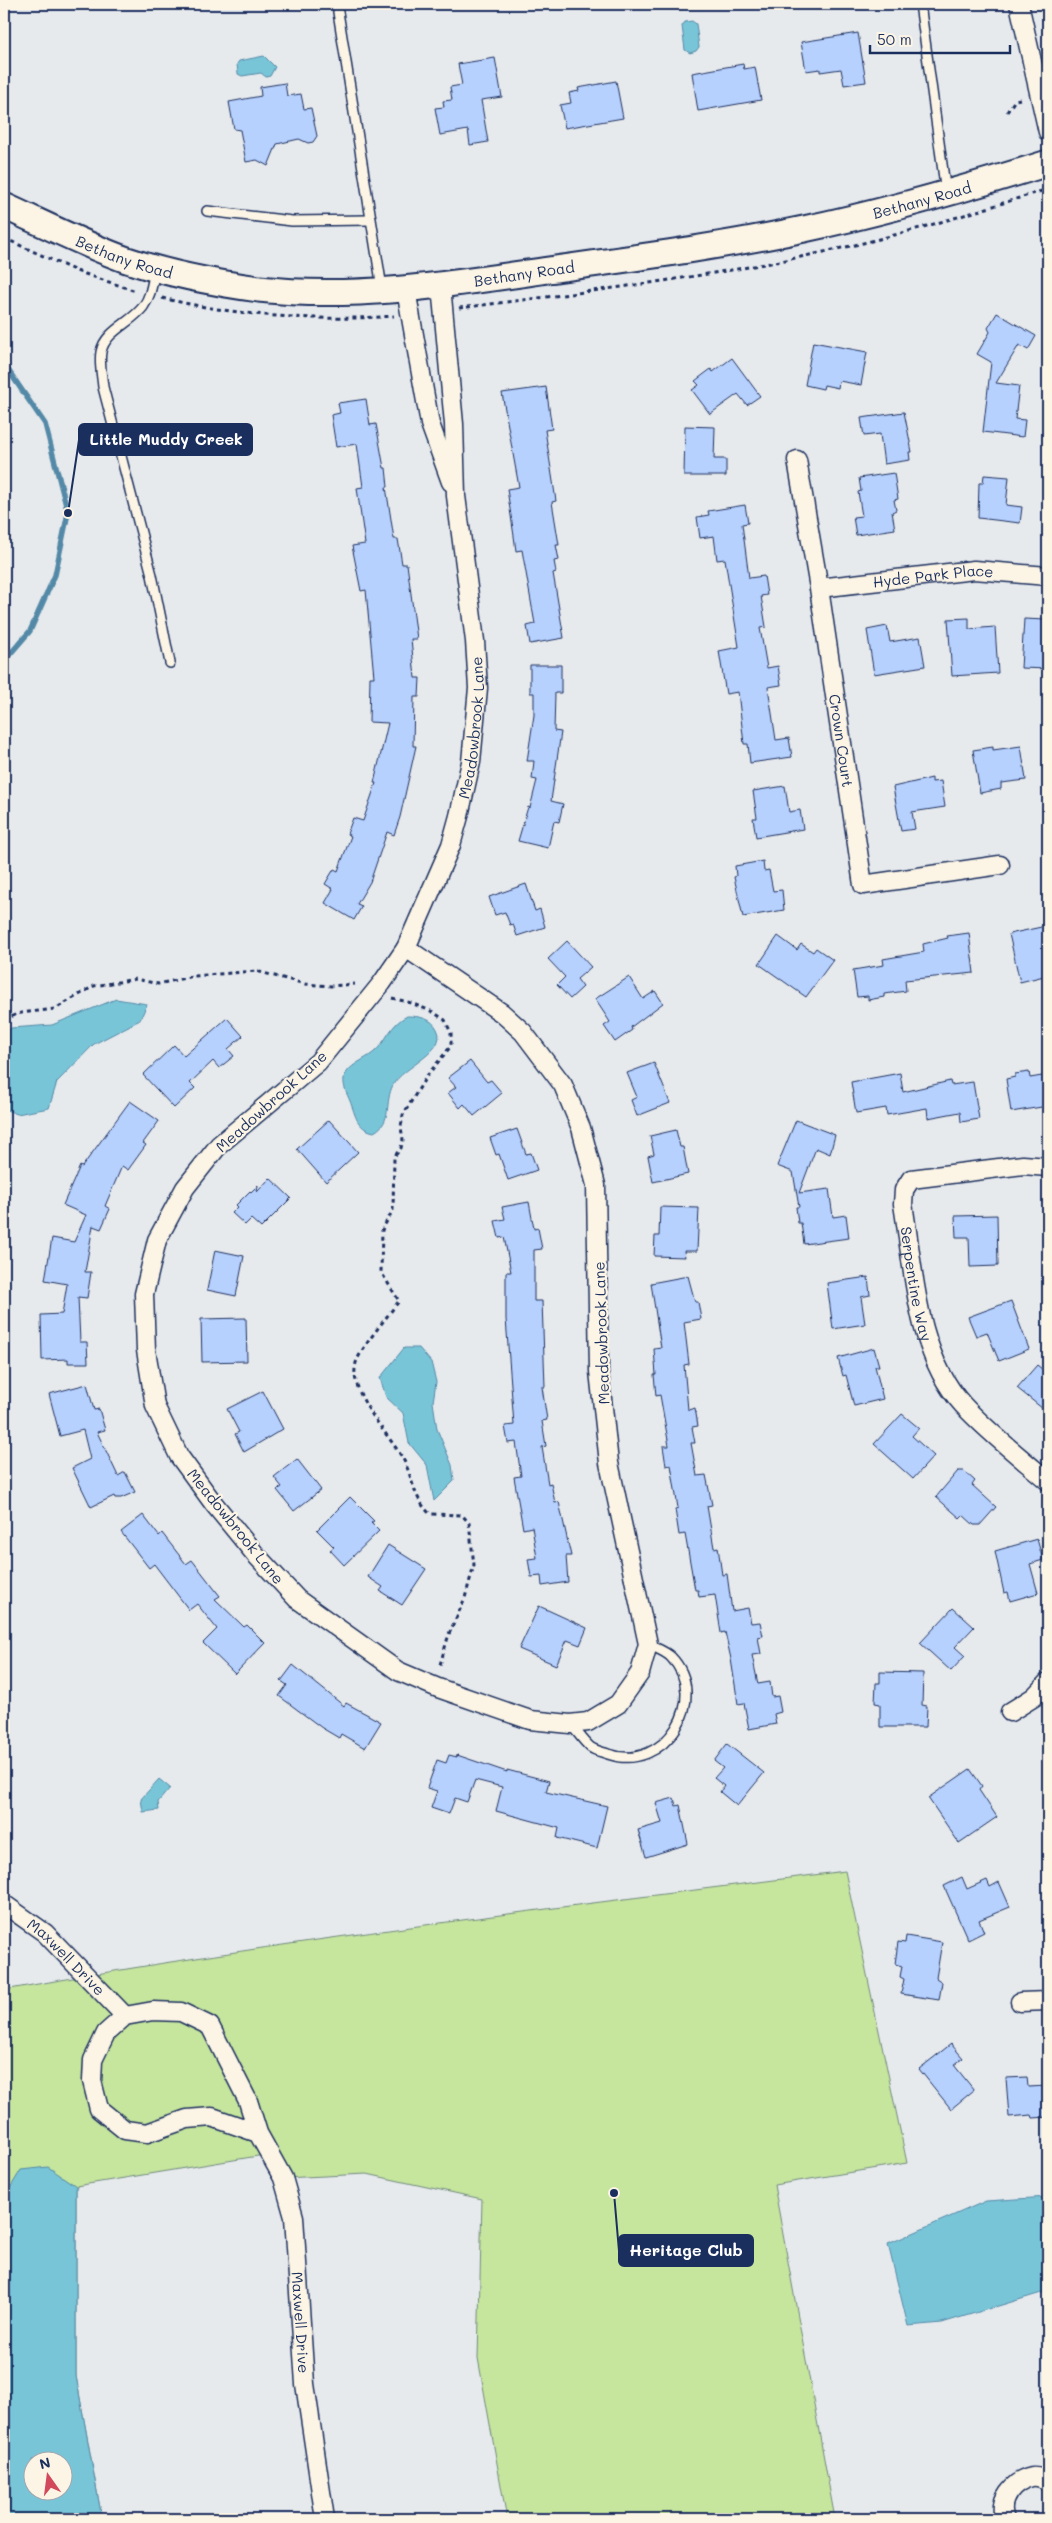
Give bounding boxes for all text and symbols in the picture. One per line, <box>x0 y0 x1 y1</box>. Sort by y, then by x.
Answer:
scale bar <box>870 22 1010 54</box>
text: 50 m <box>877 29 912 49</box>
street label: Bethany Road <box>871 177 974 223</box>
street label: Bethany Road <box>73 230 175 283</box>
street label: Bethany Road <box>472 256 576 291</box>
callout: Little Muddy Creek <box>79 424 252 455</box>
text: Little Muddy Creek <box>89 428 243 449</box>
street label: Hyde Park Place <box>872 560 994 592</box>
street label: Meadowbrook Lane <box>453 656 488 801</box>
street label: Crown Court <box>825 693 858 788</box>
street label: Meadowbrook Lane <box>211 1046 331 1156</box>
street label: Serpentine Way <box>897 1225 937 1344</box>
street label: Meadowbrook Lane <box>589 1261 613 1405</box>
street label: Meadowbrook Lane <box>183 1464 289 1588</box>
street label: Maxwell Drive <box>24 1914 110 2000</box>
callout: Heritage Club <box>619 2235 753 2266</box>
text: Heritage Club <box>629 2239 743 2260</box>
street label: Maxwell Drive <box>288 2271 314 2374</box>
north arrow <box>22 2450 72 2500</box>
text: N <box>37 2452 52 2473</box>

